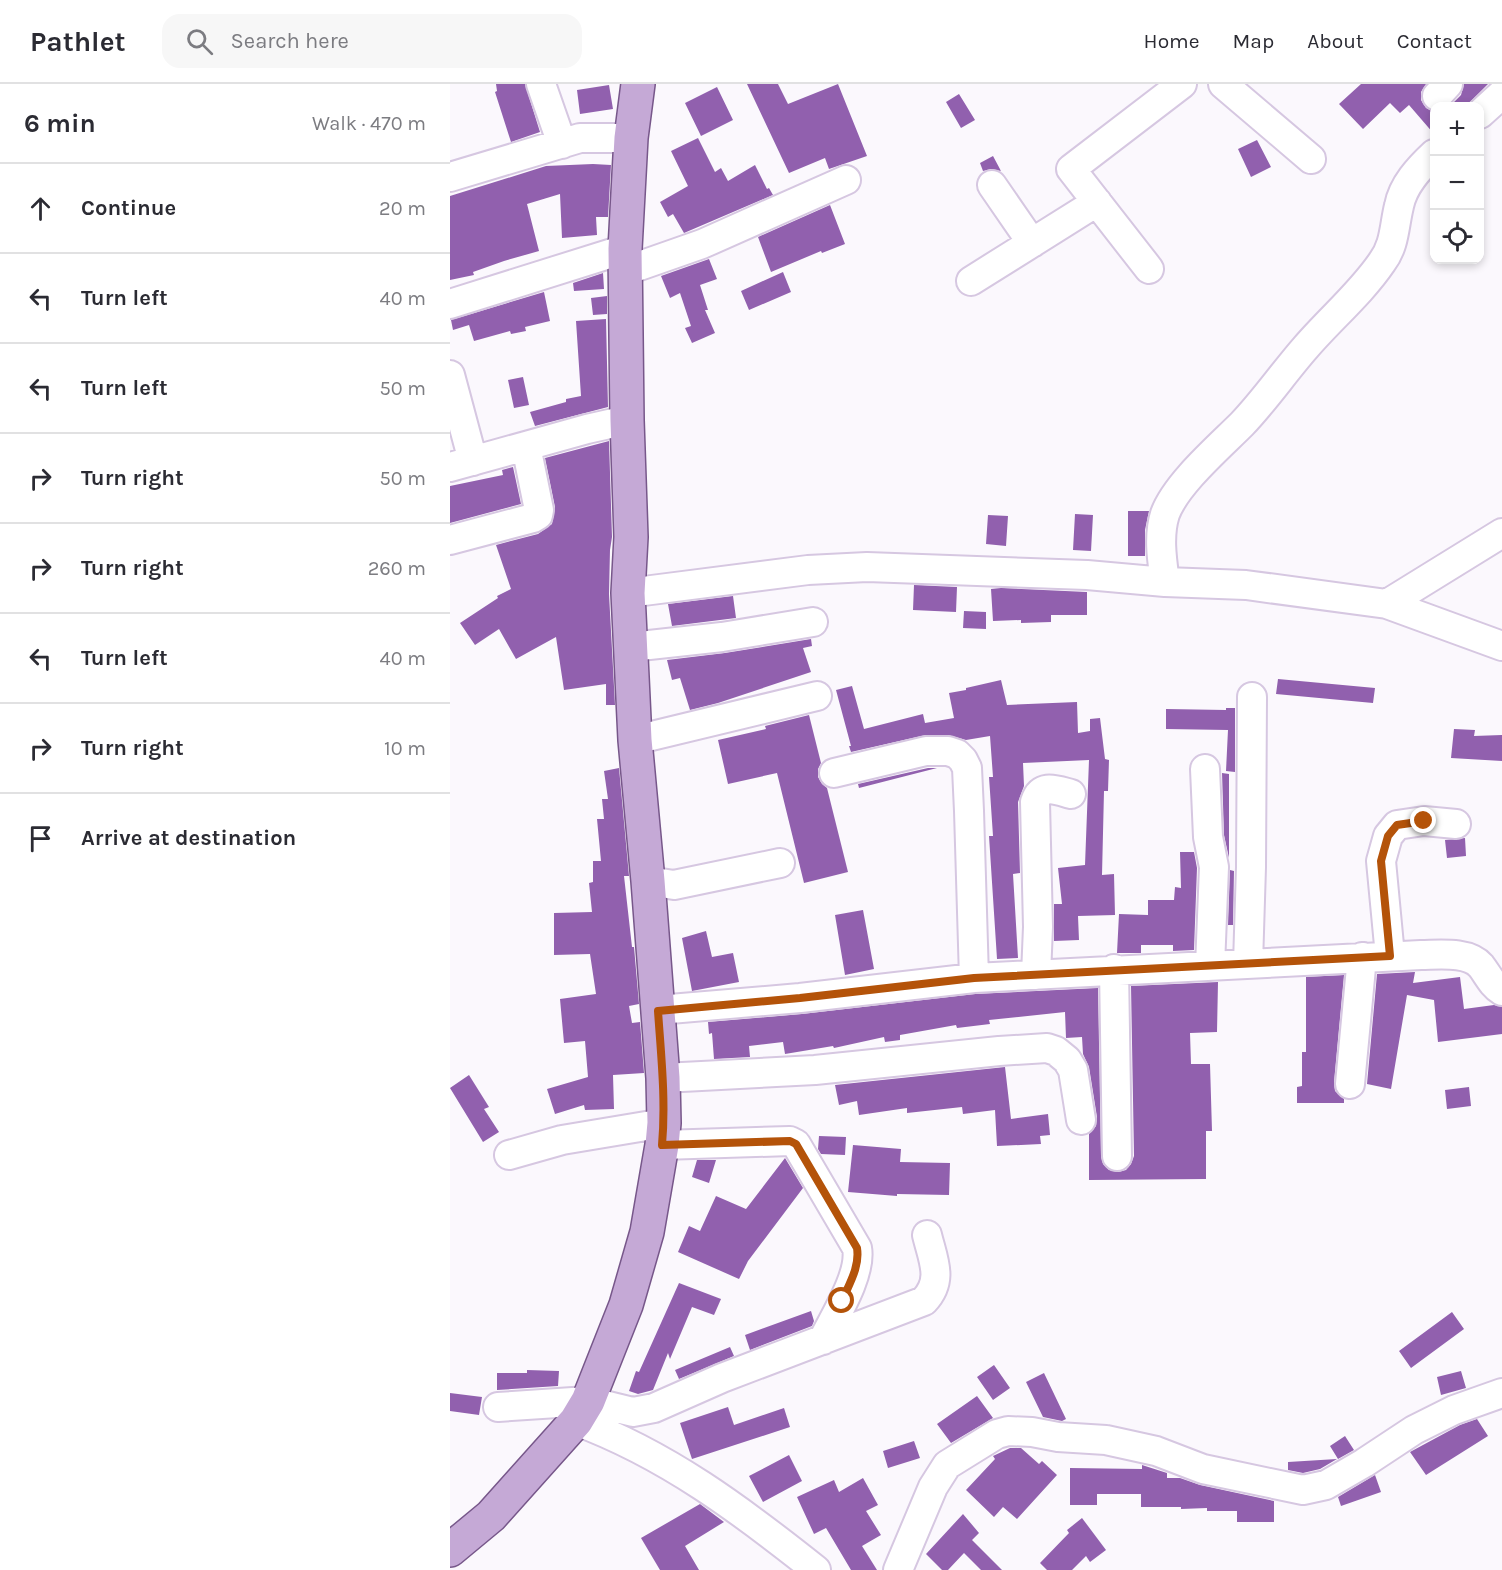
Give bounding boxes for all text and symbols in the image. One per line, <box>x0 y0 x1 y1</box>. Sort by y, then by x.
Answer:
search box <box>162 14 582 68</box>
text: Pathlet <box>30 25 126 58</box>
icon: search <box>183 25 216 58</box>
text: Search here <box>231 28 349 54</box>
text: Home <box>1144 29 1200 53</box>
text: Map <box>1233 29 1274 53</box>
text: About <box>1307 29 1364 53</box>
text: Contact <box>1397 29 1472 53</box>
map controls <box>1430 102 1484 264</box>
button: + <box>1430 102 1484 156</box>
text: 6 min <box>24 108 96 139</box>
text: Walk · 470 m <box>312 112 426 135</box>
button: − <box>1430 156 1484 210</box>
icon: ahead <box>24 192 57 225</box>
text: Continue <box>81 195 176 221</box>
text: 20 m <box>379 197 426 220</box>
button: locate <box>1430 210 1484 264</box>
icon: left <box>24 282 57 315</box>
text: Turn left <box>81 285 168 311</box>
text: 40 m <box>380 287 426 310</box>
icon: left <box>24 372 57 405</box>
text: Turn left <box>81 375 168 401</box>
text: 50 m <box>379 377 426 400</box>
icon: right <box>24 462 57 495</box>
text: Turn right <box>81 465 184 491</box>
text: 50 m <box>379 467 426 490</box>
icon: right <box>24 552 57 585</box>
text: Turn right <box>81 555 184 581</box>
text: 260 m <box>368 557 426 580</box>
icon: left <box>24 642 57 675</box>
text: Turn left <box>81 645 168 671</box>
text: 40 m <box>380 647 426 670</box>
icon: right <box>24 732 57 765</box>
text: Turn right <box>81 735 184 761</box>
text: 10 m <box>384 737 426 760</box>
route end <box>1410 807 1436 833</box>
icon: arrive <box>24 822 57 855</box>
text: Arrive at destination <box>81 825 296 851</box>
route start <box>828 1287 854 1313</box>

